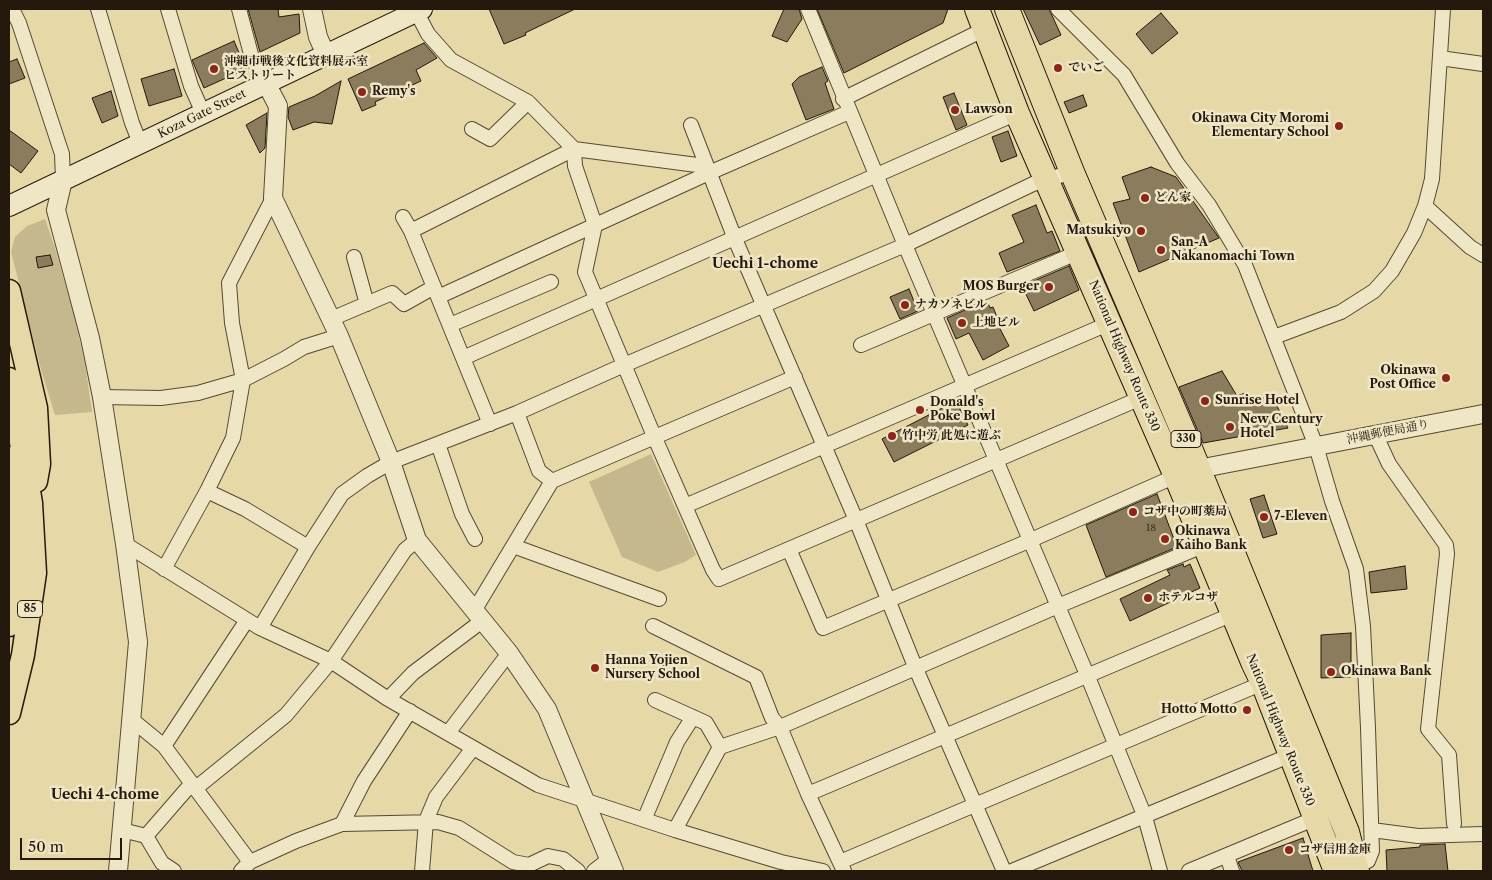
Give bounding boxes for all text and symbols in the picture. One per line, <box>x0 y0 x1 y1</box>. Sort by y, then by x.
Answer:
place label: 沖縄市戦後文化資料展示室 ヒストリート <box>224 55 368 83</box>
place label: でいご <box>1068 61 1104 75</box>
marker: でいご <box>1052 62 1064 74</box>
marker: 沖縄市戦後文化資料展示室 ヒストリート <box>208 63 220 75</box>
place label: Remy's <box>372 85 415 99</box>
street label: Koza Gate Street <box>156 86 248 142</box>
marker: Remy's <box>356 86 368 98</box>
place label: Lawson <box>965 103 1013 117</box>
marker: Lawson <box>949 104 961 116</box>
place label: Okinawa City Moromi Elementary School <box>1192 112 1329 140</box>
marker: Okinawa City Moromi Elementary School <box>1333 120 1345 132</box>
place label: どん家 <box>1155 191 1191 205</box>
marker: どん家 <box>1139 192 1151 204</box>
place label: Matsukiyo <box>1066 224 1131 238</box>
marker: Matsukiyo <box>1135 225 1147 237</box>
place label: San-A Nakanomachi Town <box>1171 236 1295 264</box>
marker: San-A Nakanomachi Town <box>1155 244 1167 256</box>
district label: Uechi 1-chome <box>712 256 818 272</box>
street label: National Highway Route 330 <box>1085 278 1163 434</box>
place label: MOS Burger <box>963 280 1039 294</box>
marker: MOS Burger <box>1043 281 1055 293</box>
place label: ナカソネビル <box>915 298 987 312</box>
marker: ナカソネビル <box>899 299 911 311</box>
place label: 上地ビル <box>972 316 1020 330</box>
marker: 上地ビル <box>956 317 968 329</box>
place label: Okinawa Post Office <box>1370 364 1436 392</box>
marker: Okinawa Post Office <box>1440 372 1452 384</box>
place label: Sunrise Hotel <box>1215 394 1299 408</box>
marker: Sunrise Hotel <box>1199 395 1211 407</box>
place label: Donald's Poke Bowl <box>930 396 995 424</box>
marker: Donald's Poke Bowl <box>914 404 926 416</box>
place label: New Century Hotel <box>1240 413 1323 441</box>
street label: 沖縄郵便局通り <box>1345 417 1431 447</box>
marker: New Century Hotel <box>1224 421 1236 433</box>
place label: 竹中労 此処に遊ぶ <box>902 429 1001 443</box>
marker: 竹中労 此処に遊ぶ <box>886 430 898 442</box>
road number: 330 <box>1171 430 1201 448</box>
place label: コザ中の町薬局 <box>1143 505 1227 519</box>
marker: コザ中の町薬局 <box>1127 506 1139 518</box>
place label: 7-Eleven <box>1274 510 1327 524</box>
marker: 7-Eleven <box>1258 511 1270 523</box>
house number: 18 <box>1146 522 1156 534</box>
place label: Okinawa Kaiho Bank <box>1175 525 1247 553</box>
marker: Okinawa Kaiho Bank <box>1159 533 1171 545</box>
place label: ホテルコザ <box>1158 591 1218 605</box>
marker: ホテルコザ <box>1142 592 1154 604</box>
road number: 85 <box>18 600 42 618</box>
street label: National Highway Route 330 <box>1243 652 1317 808</box>
place label: Hanna Yojien Nursery School <box>605 654 700 682</box>
marker: Hanna Yojien Nursery School <box>589 662 601 674</box>
place label: Okinawa Bank <box>1341 665 1431 679</box>
marker: Okinawa Bank <box>1325 666 1337 678</box>
place label: Hotto Motto <box>1161 703 1237 717</box>
marker: Hotto Motto <box>1241 704 1253 716</box>
district label: Uechi 4-chome <box>51 787 159 803</box>
scale bar <box>22 828 125 860</box>
text: 50 m <box>28 837 64 856</box>
place label: コザ信用金庫 <box>1299 843 1371 857</box>
marker: コザ信用金庫 <box>1283 844 1295 856</box>

